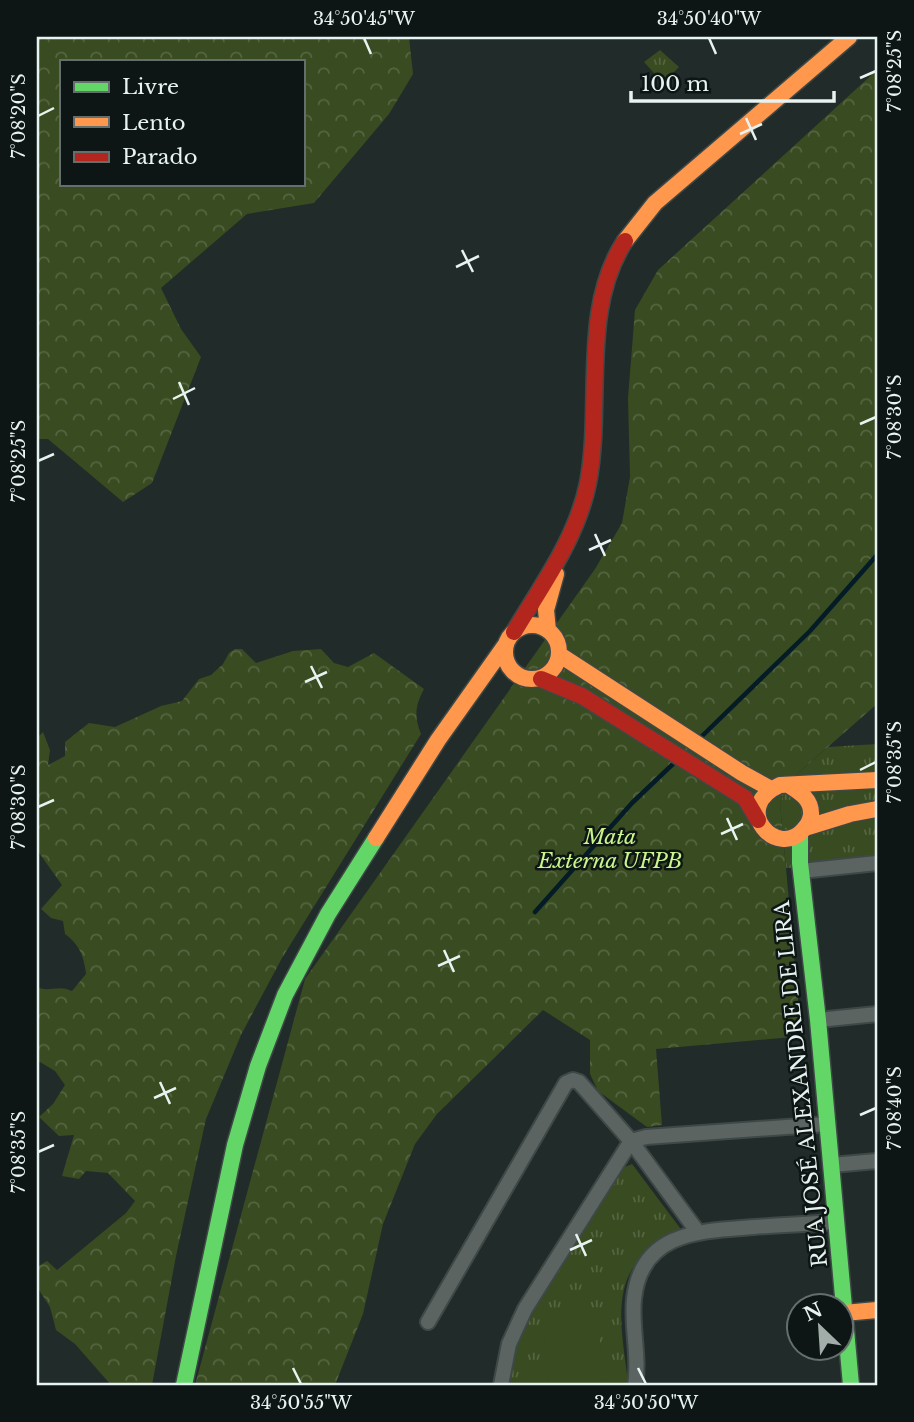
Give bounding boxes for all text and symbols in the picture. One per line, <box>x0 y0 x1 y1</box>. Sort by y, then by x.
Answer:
text: 34°50'45"W <box>313 8 416 30</box>
text: 34°50'40"W <box>657 8 762 30</box>
text: 7°08'25"S <box>884 30 906 112</box>
legend <box>60 60 304 186</box>
scale bar <box>631 60 834 104</box>
text: 100 m <box>641 71 709 97</box>
text: 7°08'20"S <box>8 73 30 159</box>
text: Livre <box>122 74 179 100</box>
text: Lento <box>122 110 185 136</box>
text: Parado <box>122 144 197 170</box>
text: 7°08'30"S <box>884 374 906 460</box>
text: 7°08'25"S <box>8 420 30 502</box>
text: 7°08'35"S <box>884 721 906 803</box>
text: 7°08'30"S <box>8 764 30 850</box>
park label: Mata Externa UFPB <box>537 824 682 874</box>
street label: RUA JOSÉ ALEXANDRE DE LIRA <box>769 899 833 1268</box>
text: 7°08'40"S <box>884 1066 906 1150</box>
text: 7°08'35"S <box>8 1111 30 1193</box>
north arrow <box>785 1292 855 1362</box>
text: N <box>800 1298 826 1326</box>
text: 34°50'55"W <box>250 1392 353 1414</box>
text: 34°50'50"W <box>594 1392 699 1414</box>

